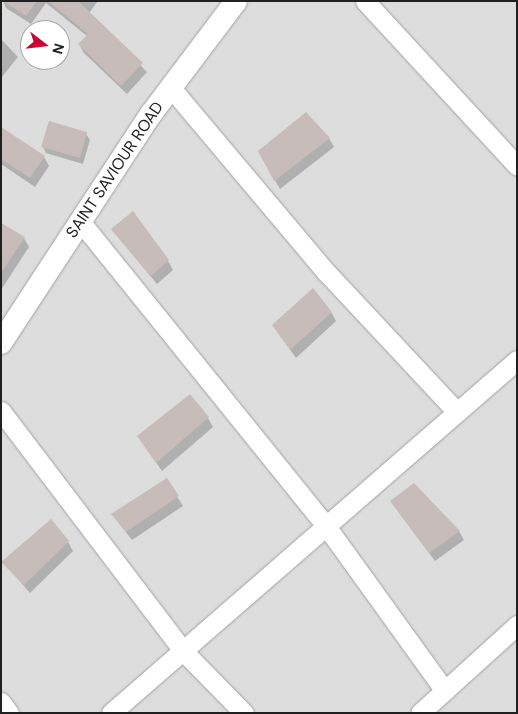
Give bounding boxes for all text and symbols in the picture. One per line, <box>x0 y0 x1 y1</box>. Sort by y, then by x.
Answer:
north arrow <box>20 20 70 70</box>
text: N <box>48 41 69 56</box>
street label: SAINT SAVIOUR ROAD <box>62 98 168 242</box>

